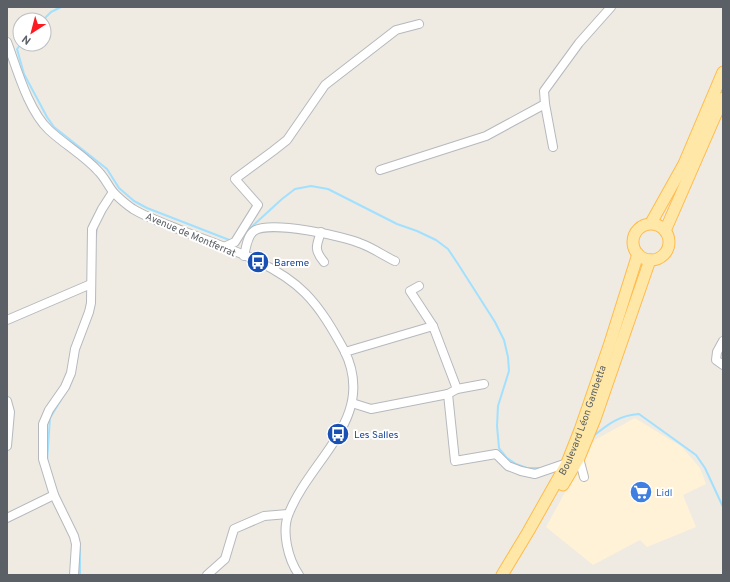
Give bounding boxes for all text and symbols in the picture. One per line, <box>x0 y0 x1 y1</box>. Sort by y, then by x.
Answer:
north arrow <box>12 12 52 52</box>
text: N <box>19 31 34 47</box>
street label: Avenue de Montferrat <box>143 210 238 260</box>
bus stop icon: Bareme <box>245 249 271 275</box>
place label: Bareme <box>274 257 309 270</box>
street label: Boulevard Léon Gambetta <box>556 364 610 478</box>
bus stop icon: Les Salles <box>325 421 351 447</box>
place label: Les Salles <box>354 429 399 442</box>
supermarket icon: Lidl <box>628 479 654 505</box>
place label: Lidl <box>656 487 672 500</box>

